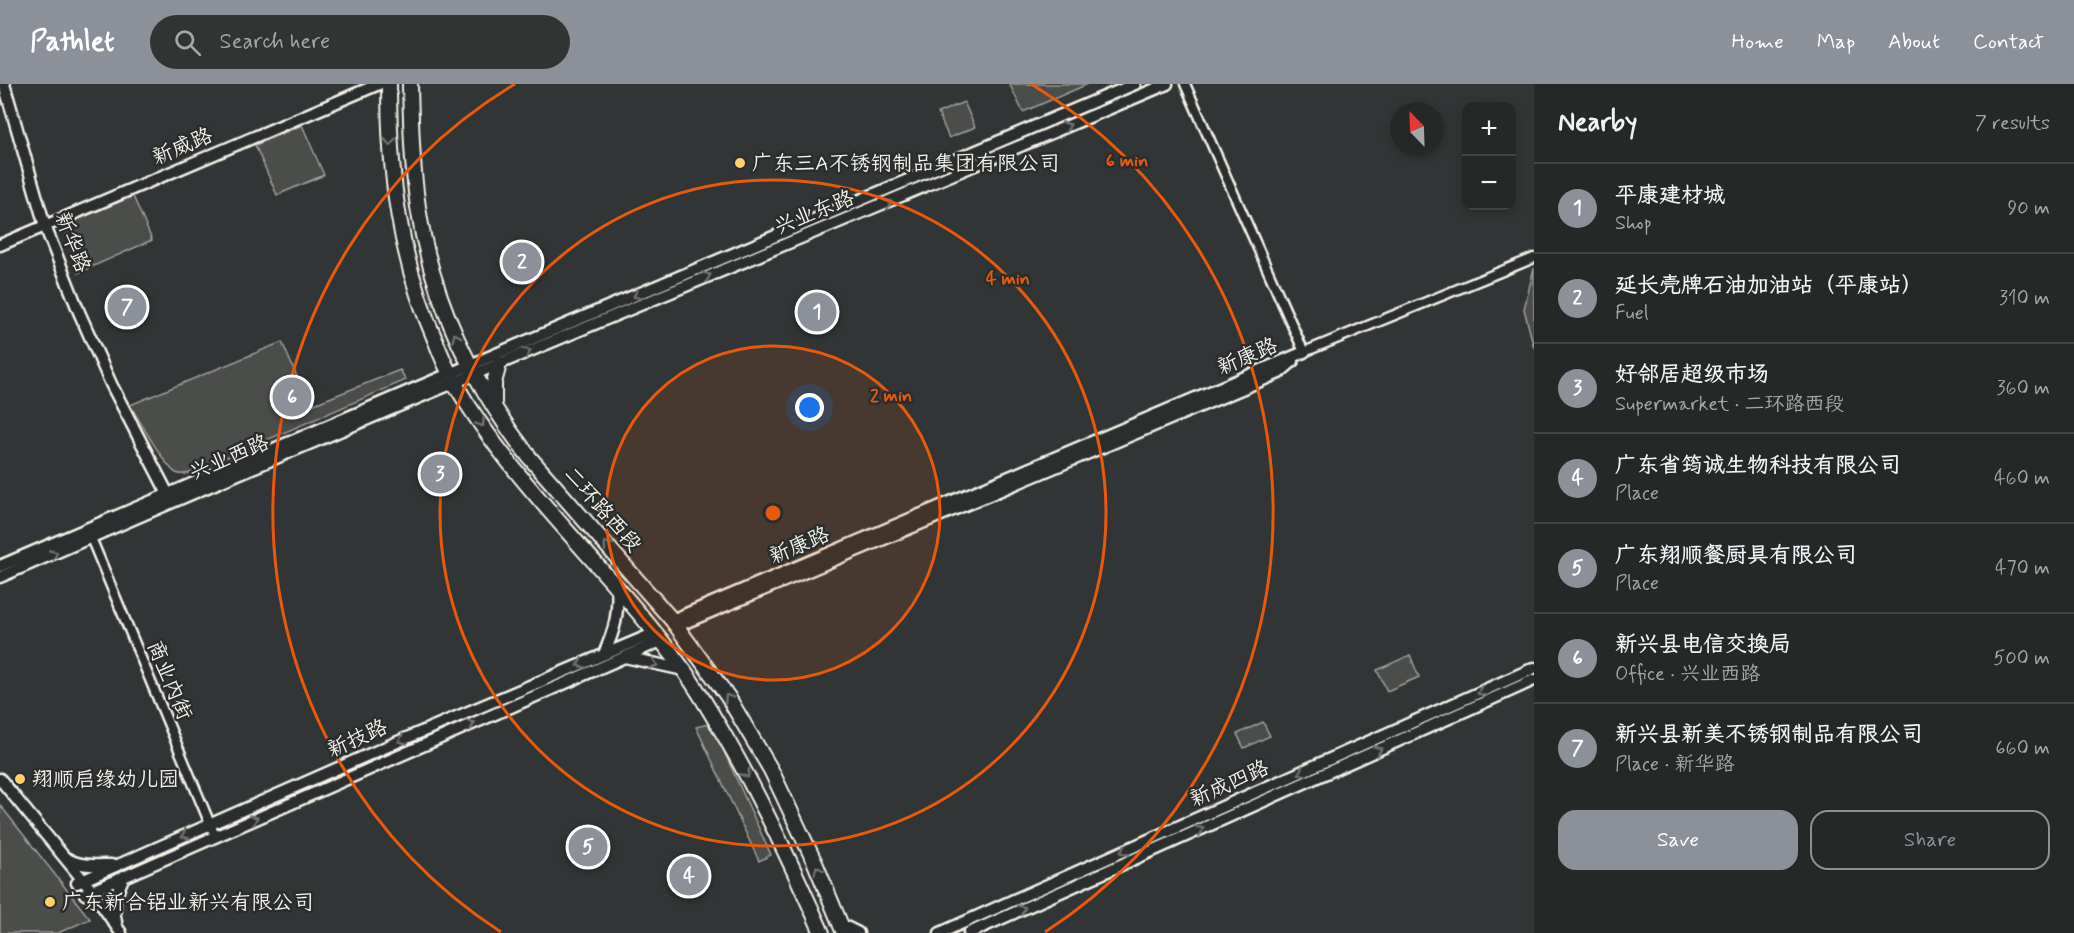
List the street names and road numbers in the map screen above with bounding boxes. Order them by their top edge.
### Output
street label: 新威路 [148,122,217,172]
street label: 兴业东路 [770,184,859,242]
street label: 新华路 [48,208,96,277]
street label: 新康路 [1213,332,1282,382]
street label: 兴业西路 [185,429,274,487]
street label: 二环路西段 [557,461,647,558]
street label: 新康路 [765,521,834,571]
street label: 商业内街 [140,636,198,725]
street label: 新技路 [323,713,392,765]
street label: 新成四路 [1185,754,1273,814]

